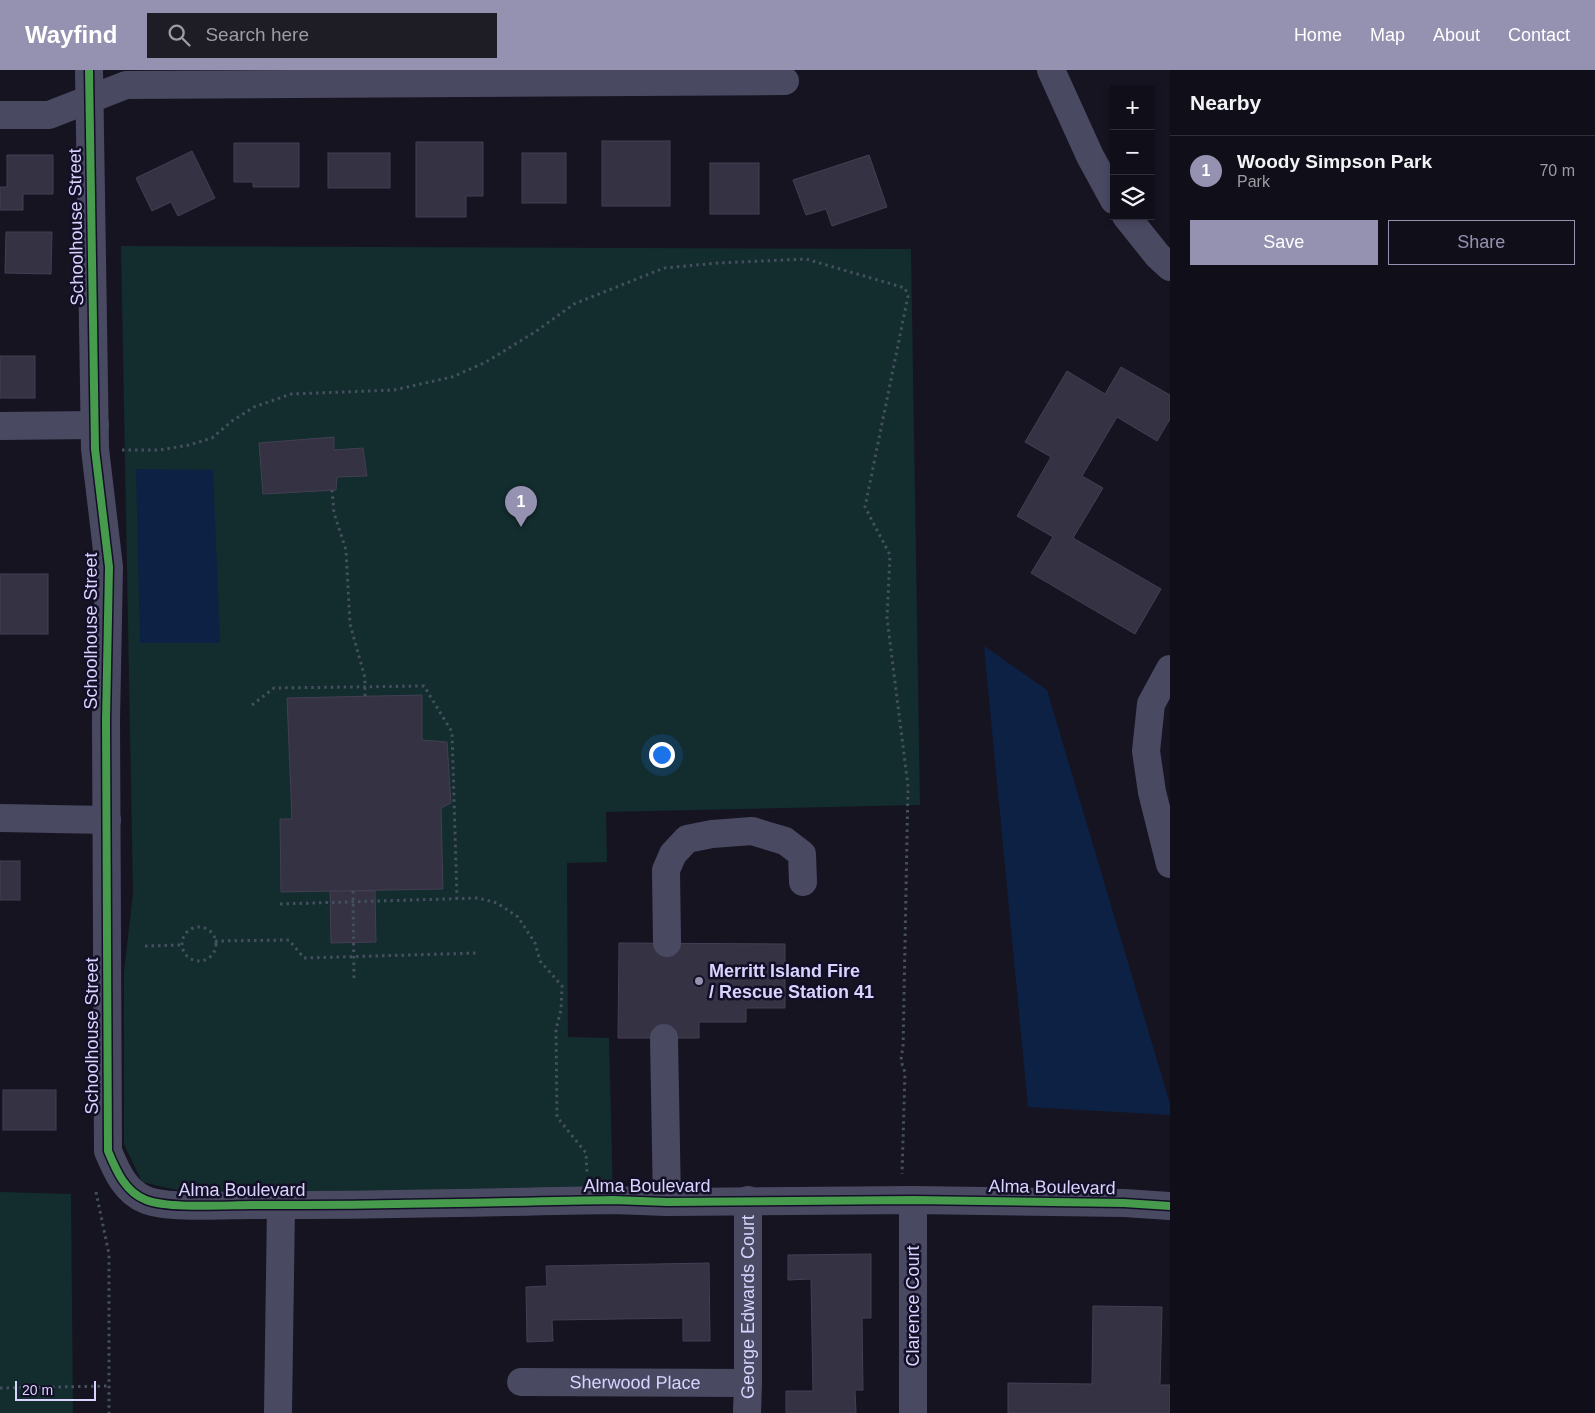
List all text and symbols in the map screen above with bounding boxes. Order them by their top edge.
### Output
search box [147,13,497,58]
text: Wayfind [25,21,117,48]
icon: search [165,21,193,49]
text: Search here [205,24,309,45]
text: Home [1294,25,1342,45]
text: Map [1370,25,1405,45]
text: About [1433,25,1480,45]
text: Contact [1508,25,1570,45]
map controls [1110,85,1155,220]
button: + [1110,85,1155,130]
text: Nearby [1190,91,1261,114]
button: − [1110,130,1155,175]
street label: Schoolhouse Street [65,148,87,306]
text: Woody Simpson Park [1237,151,1432,172]
text: 1 [1202,162,1210,179]
text: 70 m [1539,162,1575,179]
text: Park [1237,173,1270,190]
button: layers [1110,175,1155,220]
button: Save [1190,220,1378,265]
button: Share [1388,220,1575,265]
pin: 1 [505,486,537,527]
street label: Schoolhouse Street [81,552,101,710]
your location [649,742,675,768]
street label: Schoolhouse Street [82,957,102,1115]
place label: Merritt Island Fire / Rescue Station 41 [709,961,874,1002]
marker: Merritt Island Fire / Rescue Station 41 [693,975,705,987]
street label: Alma Boulevard [583,1176,711,1196]
street label: Alma Boulevard [988,1176,1116,1198]
street label: Alma Boulevard [178,1180,306,1200]
street label: George Edwards Court [737,1215,758,1399]
street label: Clarence Court [903,1245,923,1367]
street label: Sherwood Place [569,1372,701,1393]
scale bar [15,1378,96,1401]
text: 20 m [22,1382,53,1398]

